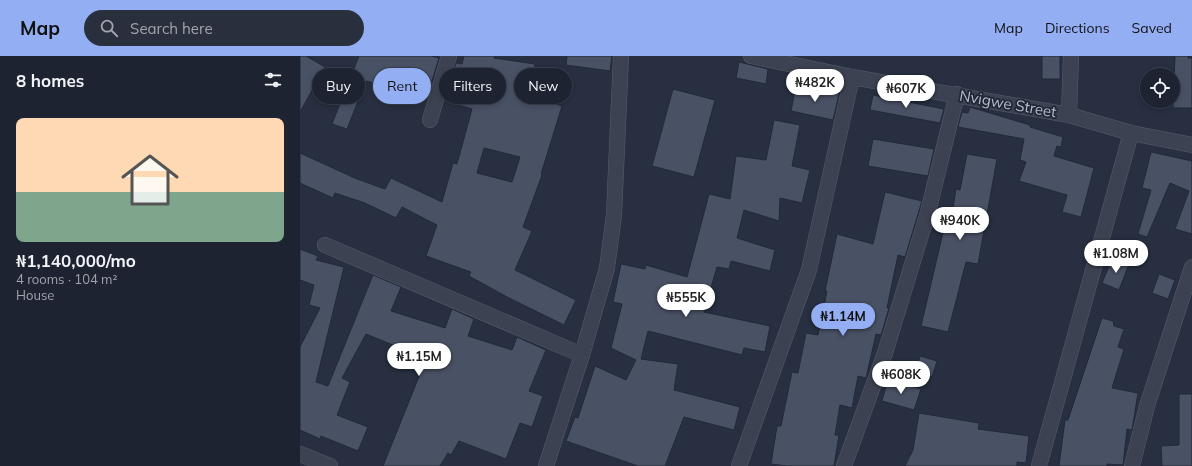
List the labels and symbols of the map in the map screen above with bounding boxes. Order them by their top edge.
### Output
pin: ₦482K [787,69,843,103]
pin: ₦607K [878,75,934,109]
street label: Nvigwe Street [958,86,1058,121]
pin: ₦940K [932,207,988,241]
pin: ₦1.08M [1083,240,1149,274]
pin: ₦555K [658,284,714,318]
pin: ₦1.14M [810,303,876,337]
pin: ₦1.15M [386,343,452,377]
pin: ₦608K [873,361,929,395]

